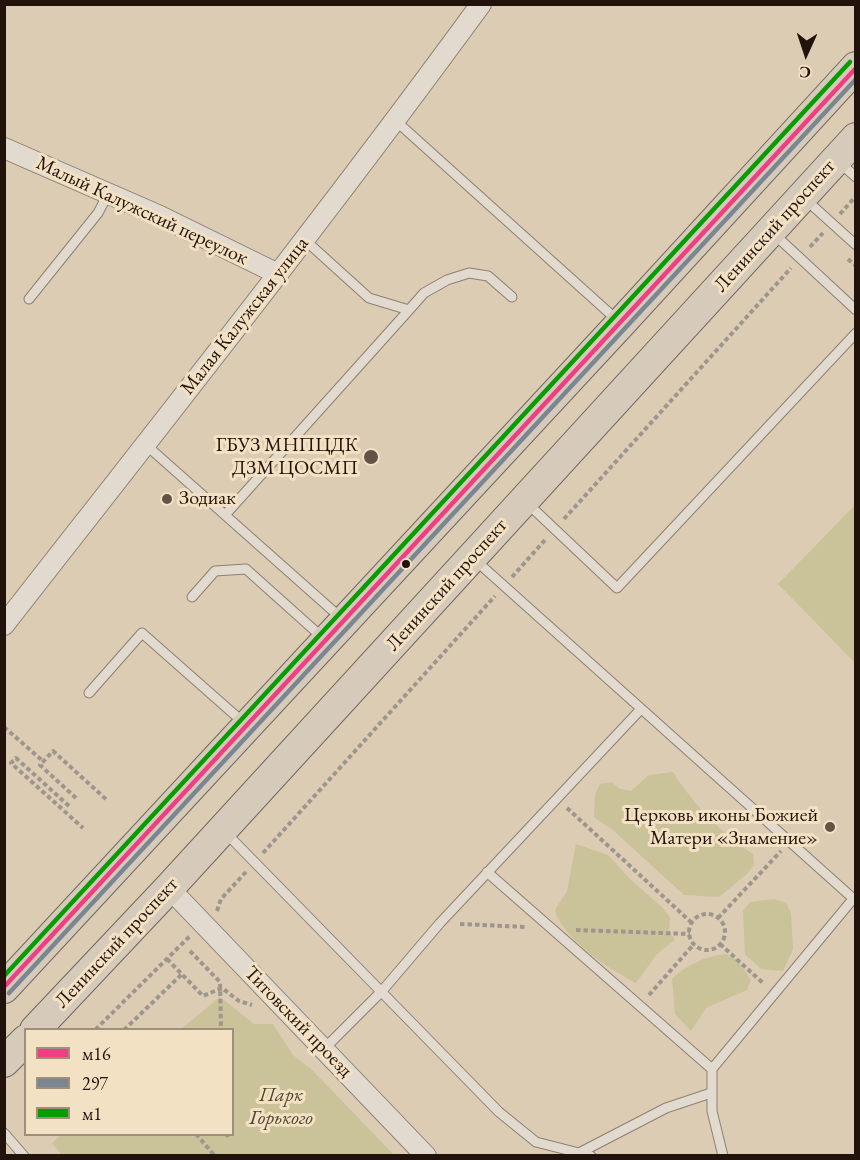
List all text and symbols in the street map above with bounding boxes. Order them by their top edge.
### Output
north arrow [776,24,836,84]
text: С [799,62,811,83]
street label: Малый Калужский переулок [32,151,252,271]
street label: Ленинский проспект [709,155,841,297]
street label: Малая Калужская улица [176,232,314,400]
place label: ГБУЗ МНПЦДК ДЗМ ЦОСМП [216,434,358,481]
marker: ГБУЗ МНПЦДК ДЗМ ЦОСМП [362,448,380,466]
place label: Зодиак [179,487,236,511]
marker: Зодиак [160,492,174,506]
street label: Ленинский проспект [381,514,513,656]
unlabelled marker [400,558,412,570]
place label: Церковь иконы Божией Матери «Знамение» [624,804,818,851]
marker: Церковь иконы Божией Матери «Знамение» [823,820,837,834]
street label: Ленинский проспект [50,873,184,1013]
street label: Титовский проезд [239,961,357,1083]
legend [24,1028,234,1136]
text: м16 [82,1042,111,1065]
text: 297 [82,1072,108,1095]
park label: Парк Горького [249,1084,313,1131]
text: м1 [82,1102,102,1125]

